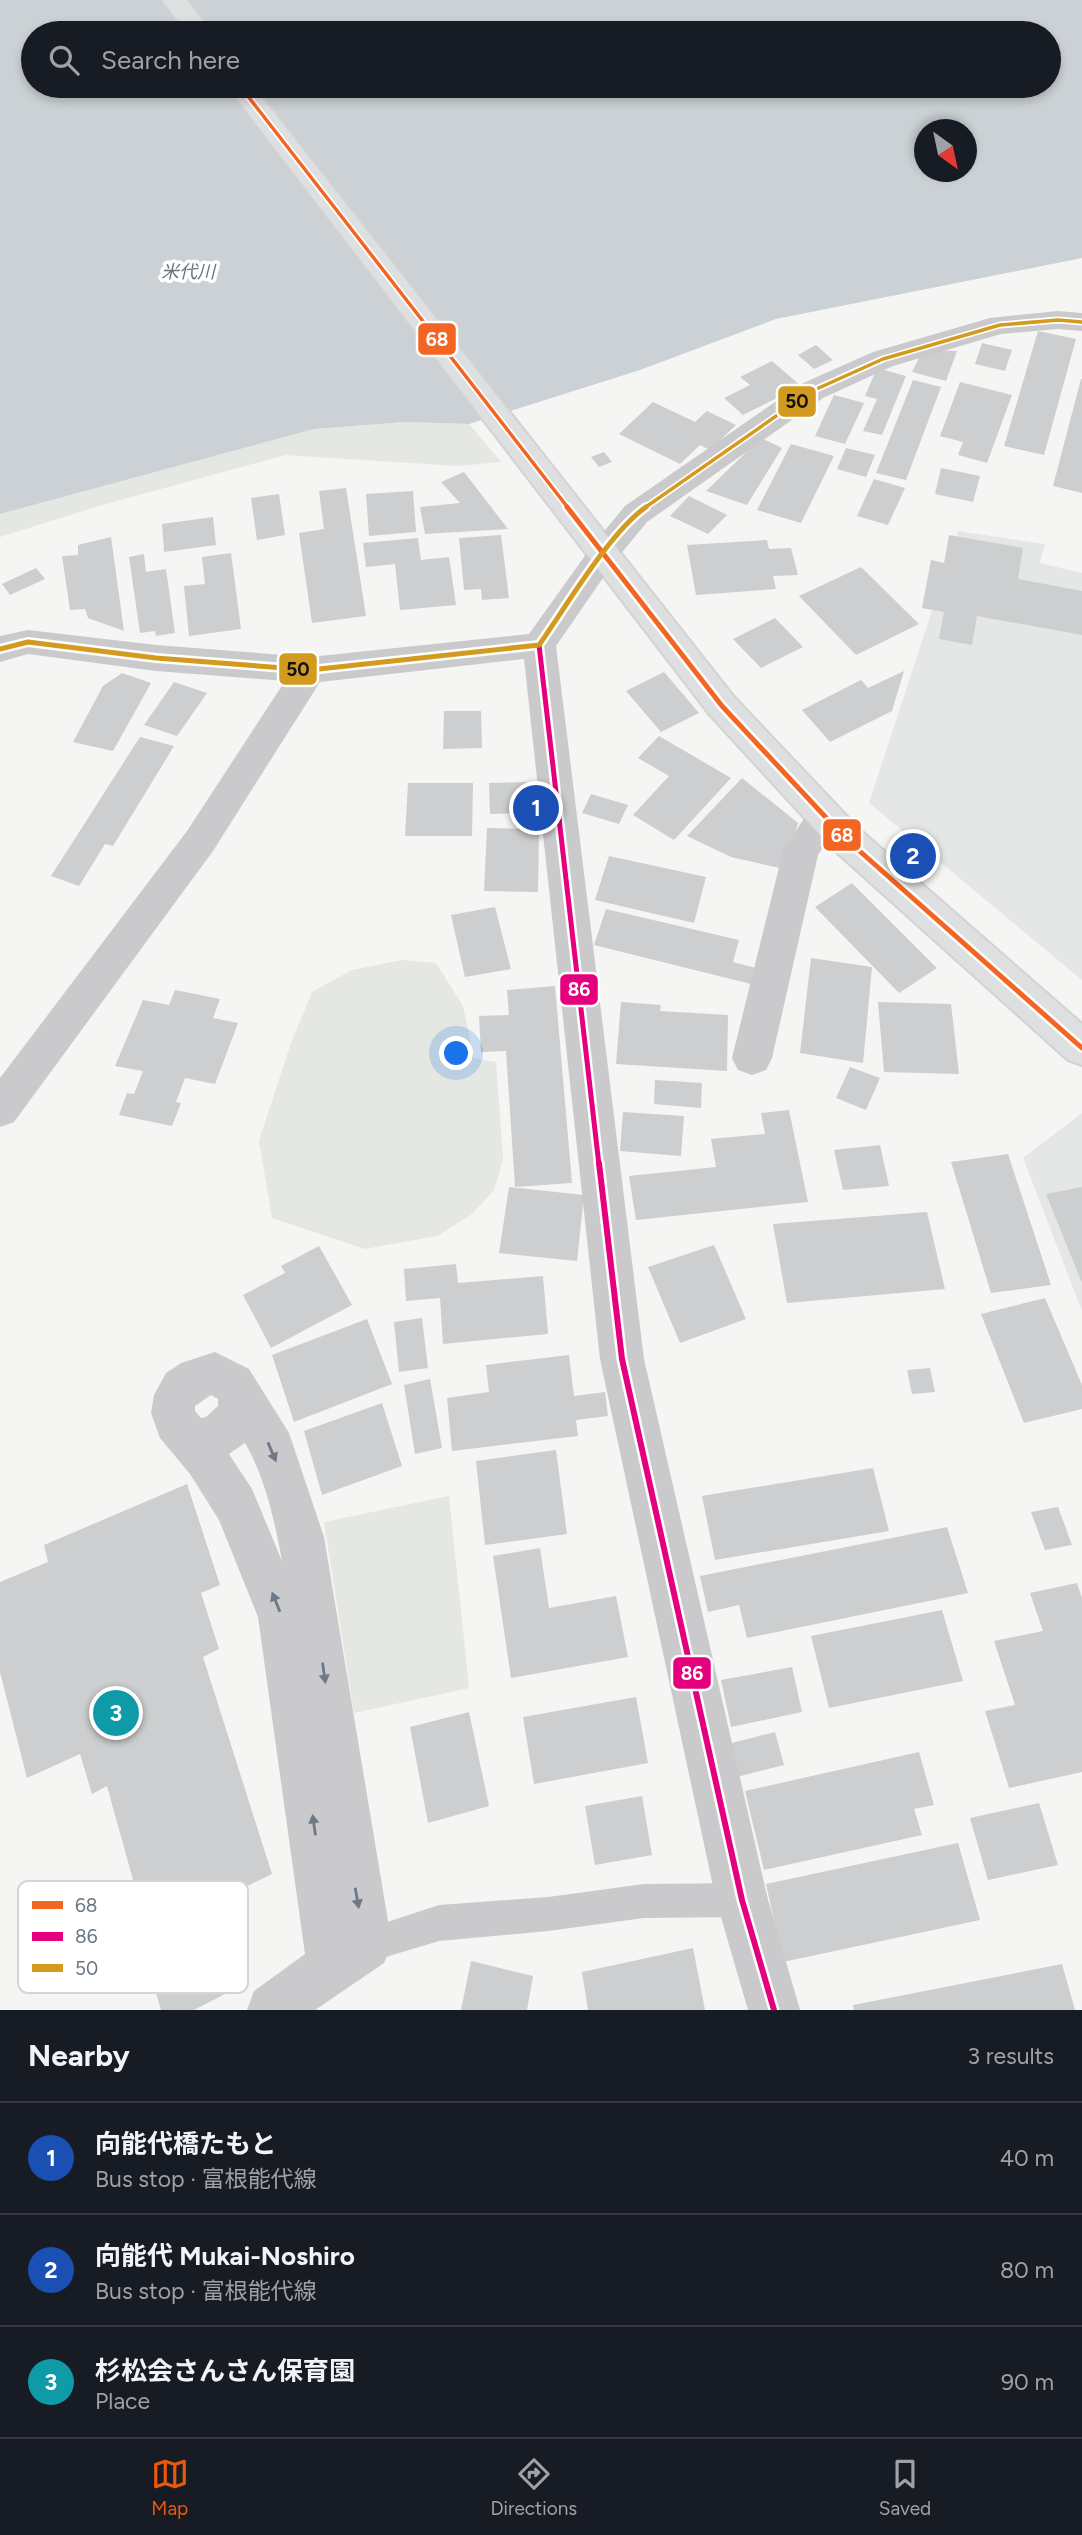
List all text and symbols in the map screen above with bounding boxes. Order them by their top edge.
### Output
search box [21,21,1061,98]
icon: search [45,41,83,79]
text: Search here [101,44,240,76]
north arrow [914,119,977,182]
water label: 米代川 [161,261,217,283]
line badge: 68 [417,322,457,356]
text: 68 [426,328,448,351]
line badge: 50 [777,385,817,418]
text: 50 [785,390,809,413]
line badge: 50 [278,652,318,686]
text: 50 [286,658,310,681]
pin: 1 [513,782,559,834]
line badge: 68 [822,818,862,852]
text: 68 [831,824,853,847]
pin: 2 [890,830,936,882]
line badge: 86 [559,973,599,1006]
text: 86 [568,978,590,1001]
your location [439,1036,473,1070]
one-way arrow [267,1442,278,1463]
one-way arrow [270,1591,281,1612]
line badge: 86 [672,1656,712,1690]
one-way arrow [319,1662,330,1684]
text: 86 [681,1662,703,1685]
pin: 3 [93,1687,139,1739]
one-way arrow [308,1814,319,1836]
legend [18,1881,248,1993]
one-way arrow [352,1887,363,1909]
text: 68 [75,1894,97,1917]
text: 86 [75,1925,98,1948]
text: 50 [75,1957,98,1980]
text: Nearby [28,2037,130,2074]
text: 3 results [967,2042,1054,2070]
text: 向能代橋たもと [95,2128,276,2160]
text: 1 [46,2144,56,2172]
text: 40 m [1000,2144,1054,2172]
text: Bus stop · 富根能代線 [95,2165,317,2193]
text: 向能代 Mukai-Noshiro [95,2240,355,2272]
text: 2 [44,2256,58,2284]
text: 80 m [1000,2256,1054,2284]
text: Bus stop · 富根能代線 [95,2277,317,2305]
text: 杉松会さんさん保育園 [95,2355,355,2387]
text: 3 [45,2368,57,2396]
text: 90 m [1001,2368,1054,2396]
text: Place [95,2387,150,2415]
tab: Map [151,2455,189,2520]
tab: Directions [490,2455,577,2520]
tab: Saved [879,2455,931,2520]

